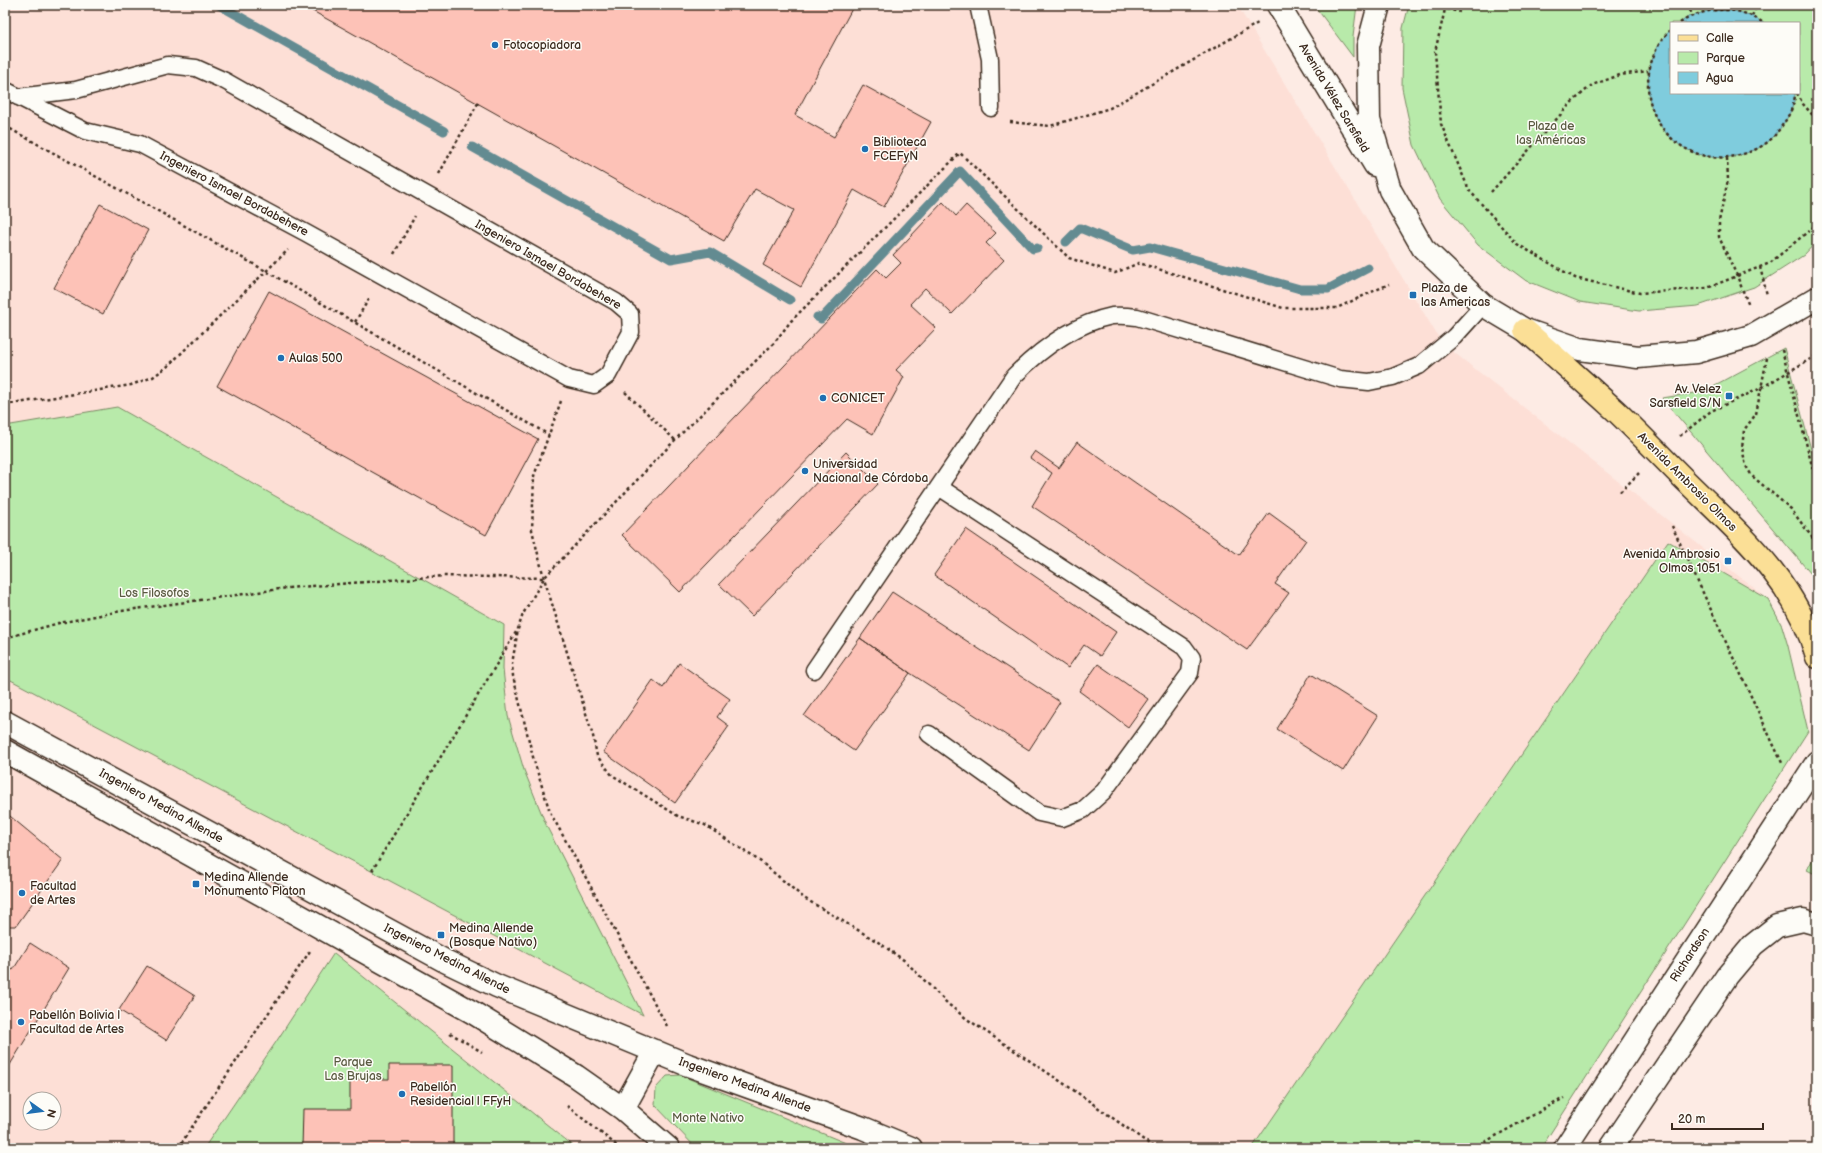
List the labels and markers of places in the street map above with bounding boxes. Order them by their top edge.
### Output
place label: Fotocopiadora [503,38,581,53]
marker: Fotocopiadora [490,40,500,50]
place label: Biblioteca FCEFyN [873,135,927,164]
marker: Biblioteca FCEFyN [860,144,870,154]
place label: Plaza de las Americas [1421,281,1490,310]
marker: Plaza de las Americas [1408,290,1418,300]
place label: Aulas 500 [289,351,342,366]
marker: Aulas 500 [276,353,286,363]
place label: Av. Velez Sarsfield S/N [1650,382,1721,411]
place label: CONICET [831,391,886,406]
marker: Av. Velez Sarsfield S/N [1724,391,1734,401]
marker: CONICET [818,393,828,403]
place label: Universidad Nacional de Córdoba [813,457,928,486]
marker: Universidad Nacional de Córdoba [800,466,810,476]
place label: Avenida Ambrosio Olmos 1051 [1623,547,1720,576]
marker: Avenida Ambrosio Olmos 1051 [1723,556,1733,566]
place label: Medina Allende Monumento Platon [204,870,306,899]
place label: Facultad de Artes [30,879,76,908]
marker: Medina Allende Monumento Platon [191,879,201,889]
marker: Facultad de Artes [17,888,27,898]
place label: Medina Allende (Bosque Nativo) [449,921,537,950]
marker: Medina Allende (Bosque Nativo) [436,930,446,940]
place label: Pabellón Bolivia | Facultad de Artes [29,1008,124,1037]
marker: Pabellón Bolivia | Facultad de Artes [16,1017,26,1027]
place label: Pabellón Residencial | FFyH [410,1080,511,1109]
marker: Pabellón Residencial | FFyH [397,1089,407,1099]

